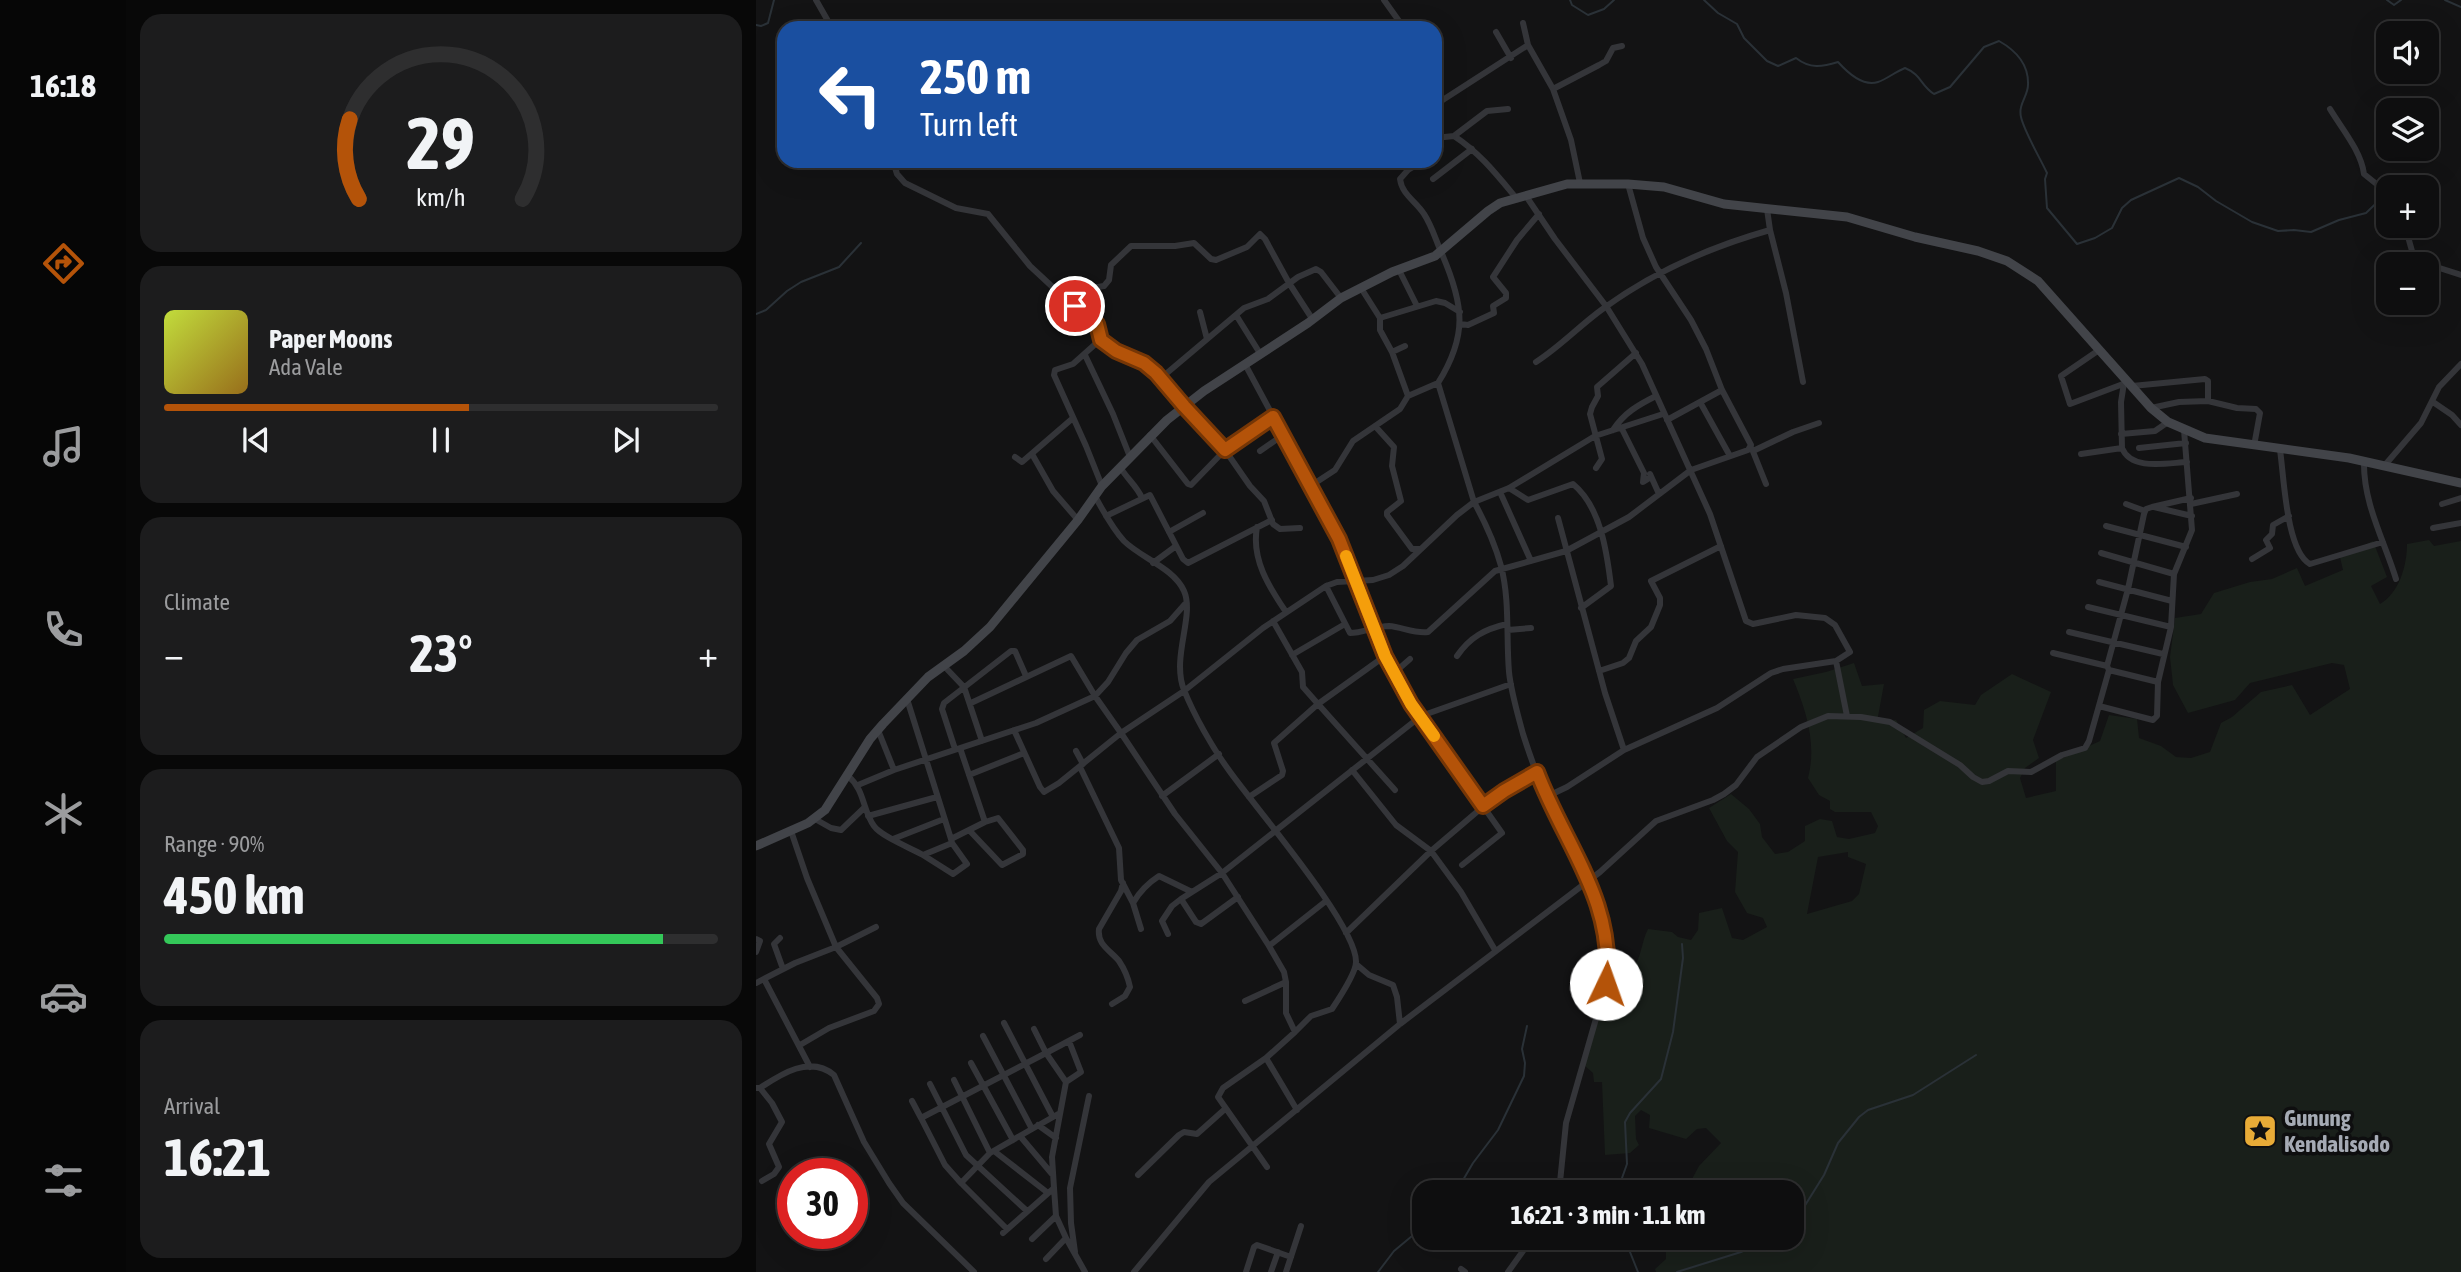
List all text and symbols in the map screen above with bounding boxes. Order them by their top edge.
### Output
map controls [2376,21,2439,315]
button: sound [2376,21,2439,84]
text: 250 m [920,48,1031,104]
icon: left [805,49,896,140]
text: 16:18 [30,67,96,104]
button: layers [2376,98,2439,161]
text: 29 [407,101,475,184]
text: Turn left [920,106,1018,143]
button: + [2376,175,2439,238]
text: km/h [416,183,466,211]
icon: directions [39,239,88,288]
button: − [2376,252,2439,315]
pin [1045,276,1105,336]
icon: arrive [1056,287,1094,325]
text: Paper Moons [269,324,392,354]
text: Ada Vale [269,354,343,380]
icon: previous [237,421,275,459]
icon: pause [422,421,460,459]
icon: next [607,421,645,459]
icon: music [39,422,88,471]
text: Climate [164,589,230,615]
icon: phone [39,605,88,654]
text: 23° [409,623,473,683]
text: − [164,632,184,675]
text: + [698,632,718,675]
icon: climate [39,789,88,838]
text: Range · 90% [164,831,264,857]
text: 450 km [164,865,305,925]
position arrow [1569,947,1643,1021]
icon: car [39,972,88,1021]
text: Arrival [164,1093,220,1119]
place label: Gunung Kendalisodo [2284,1105,2390,1157]
place icon: Gunung Kendalisodo [2241,1112,2279,1150]
text: 16:21 [164,1127,271,1187]
icon: filters [39,1156,88,1205]
speed limit sign: 30 [777,1158,868,1249]
text: 16:21 · 3 min · 1.1 km [1511,1200,1705,1230]

